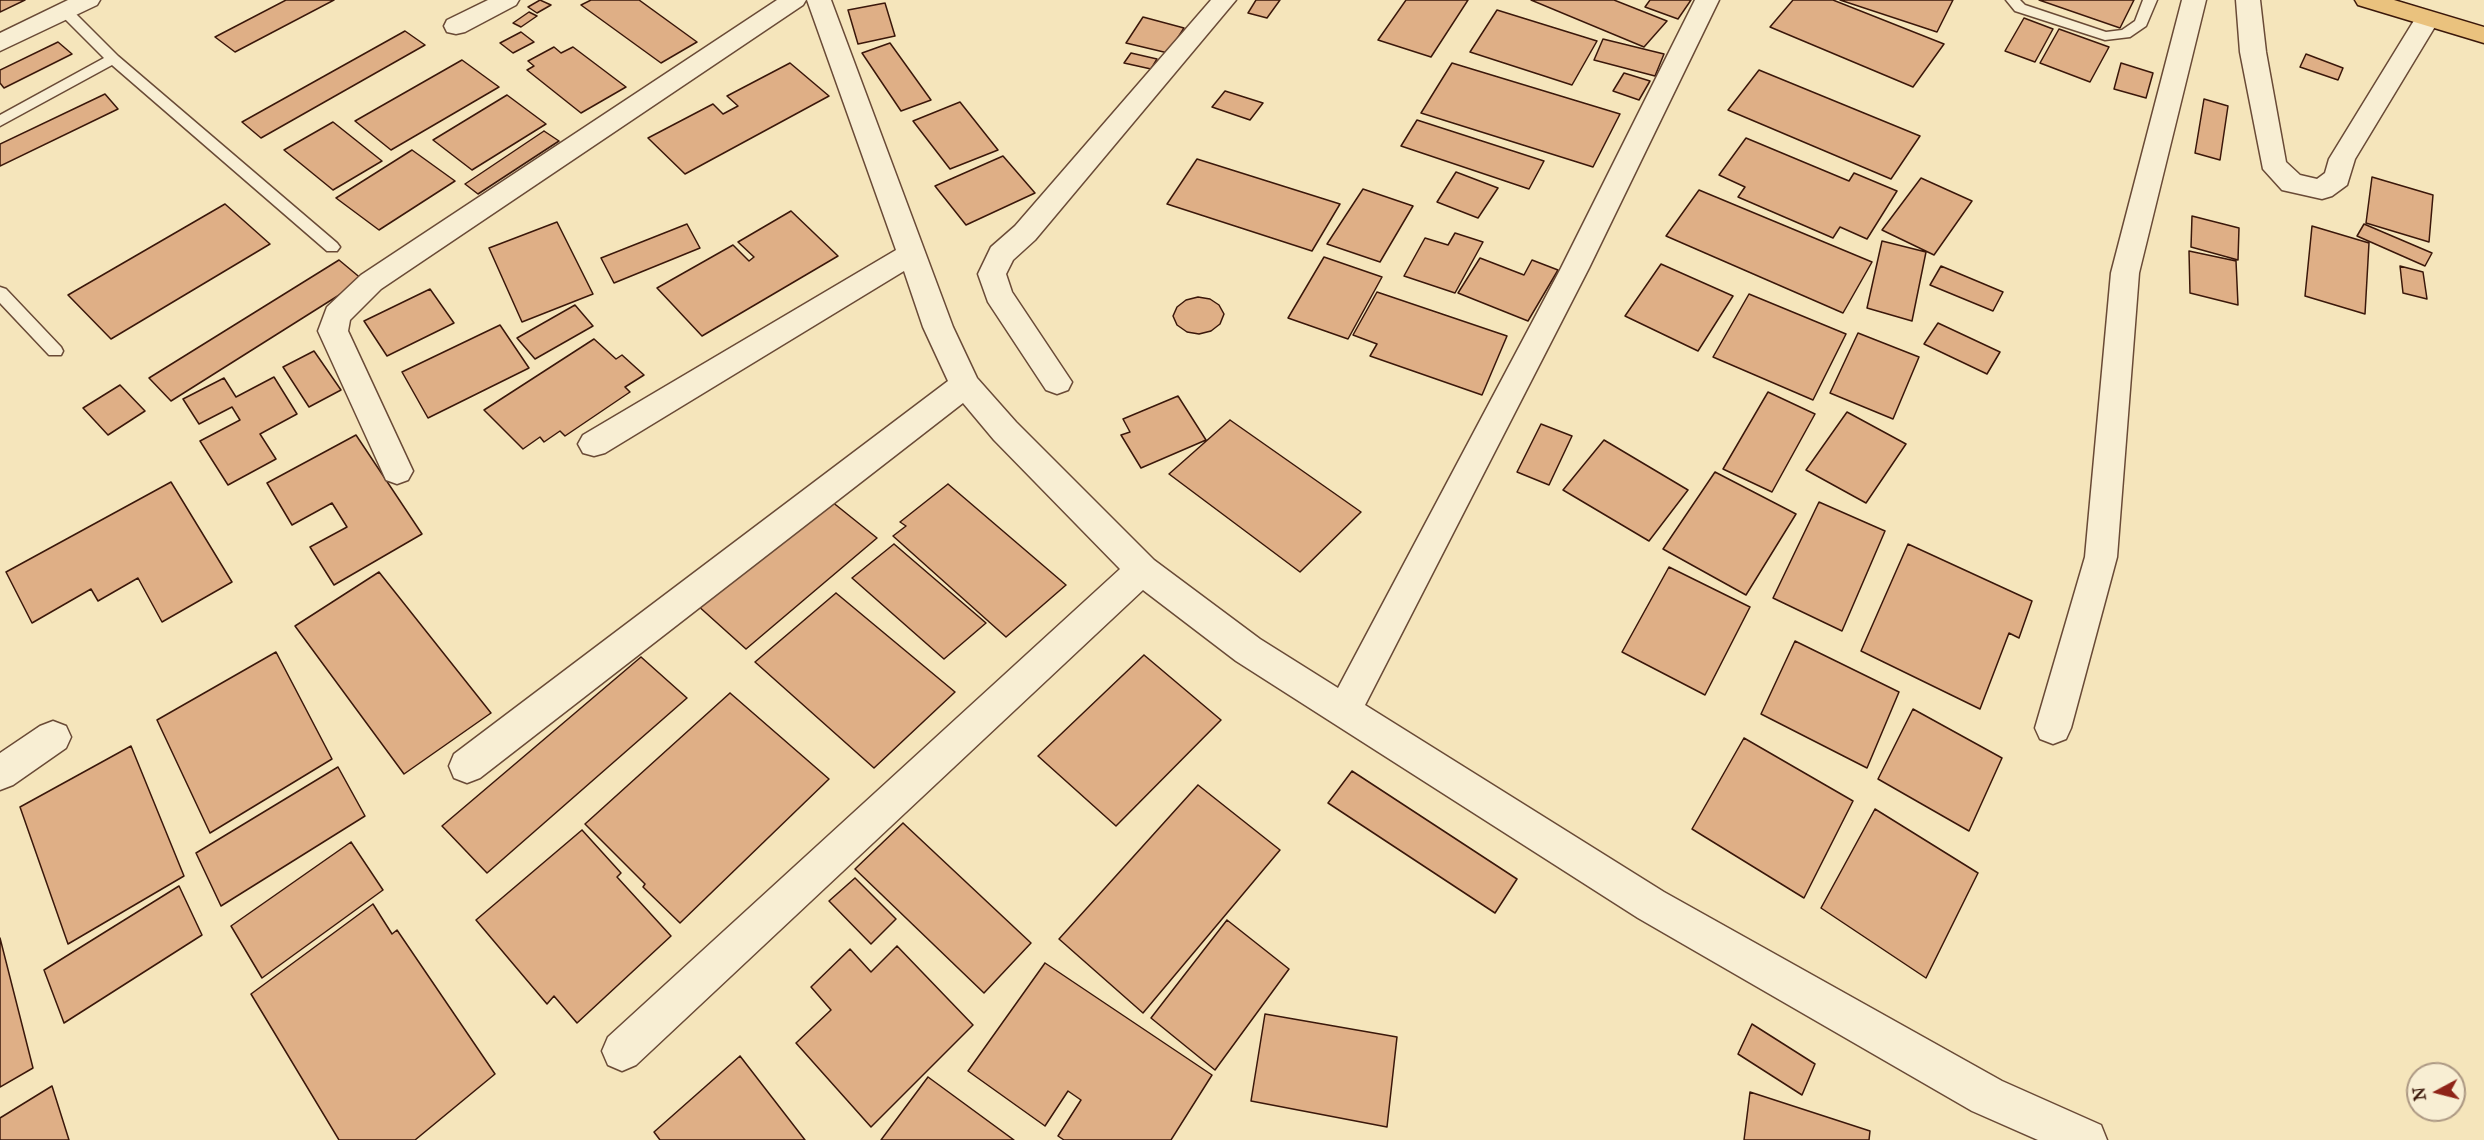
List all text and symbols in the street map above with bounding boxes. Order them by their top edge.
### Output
north arrow [2406,1062,2466,1122]
text: N [2409,1086,2430,1102]

